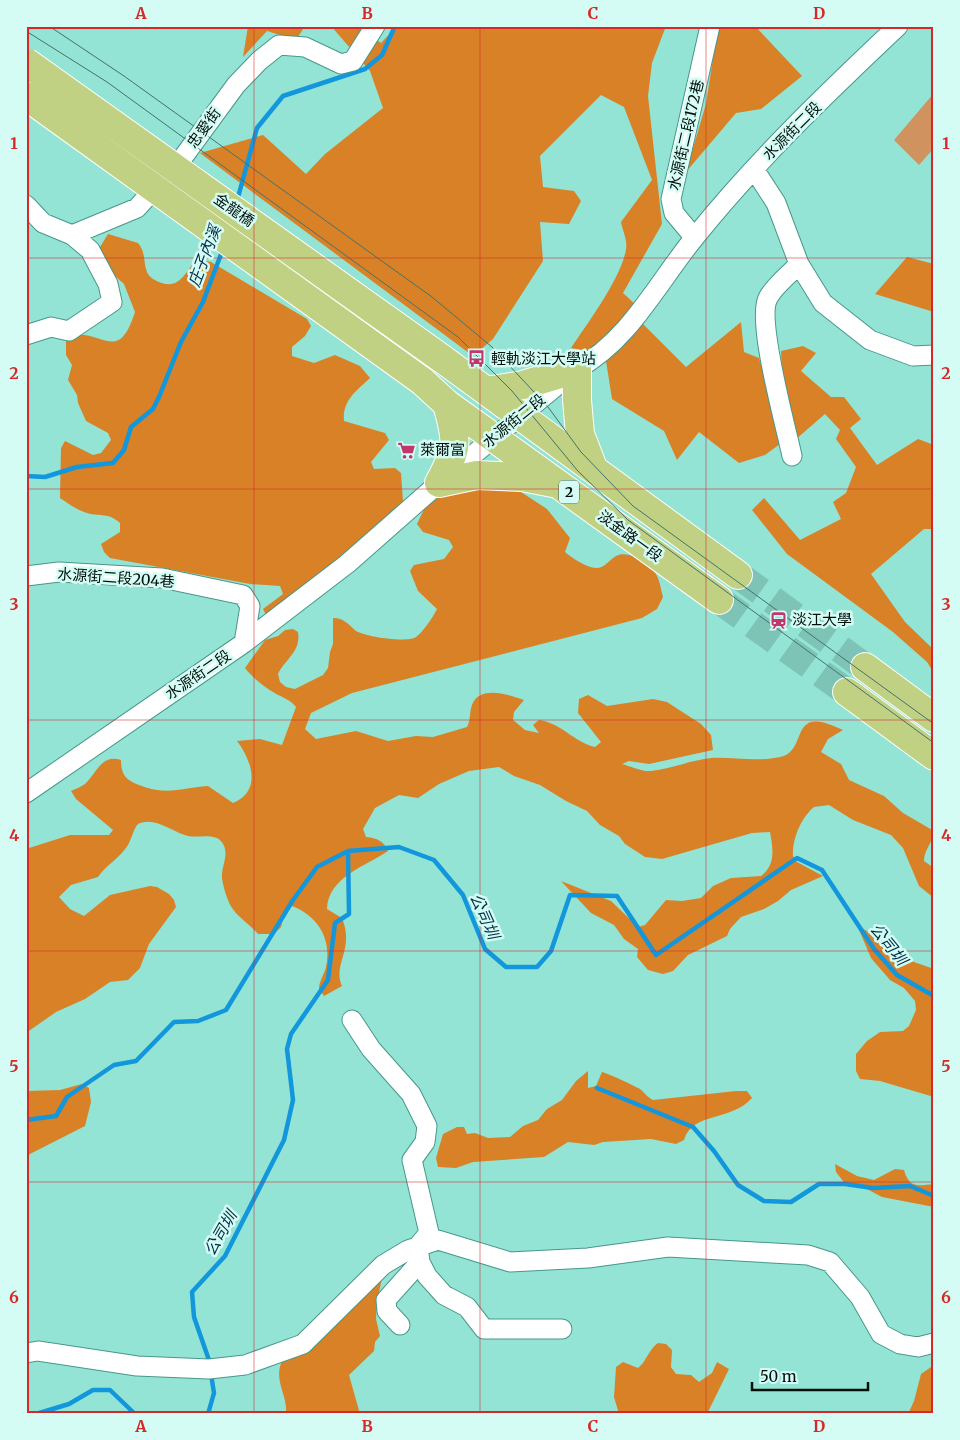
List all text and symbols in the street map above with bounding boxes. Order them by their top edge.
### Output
text: A [134,3,147,23]
text: B [361,3,373,23]
text: C [588,3,598,23]
text: D [813,3,825,23]
street label: 水源街二段172巷 [664,78,707,192]
street label: 水源街二段 [758,97,825,164]
street label: 忠愛街 [183,104,225,151]
text: 1 [10,133,18,153]
text: 1 [942,133,950,153]
street label: 金龍橋 [210,189,258,230]
water label: 庄子內溪 [183,221,226,289]
bus stop icon: 輕軌淡江大學站 [467,349,487,369]
place label: 輕軌淡江大學站 [491,349,596,368]
text: 2 [9,363,19,383]
text: 2 [941,363,951,383]
street label: 水源街二段 [479,390,549,452]
supermarket icon: 萊爾富 [396,440,416,460]
place label: 萊爾富 [420,440,465,459]
road number: 2 [559,481,579,504]
street label: 淡金路一段 [594,506,666,565]
street label: 水源街二段204巷 [57,564,175,591]
text: 3 [9,594,19,614]
text: 3 [941,594,951,614]
station icon: 淡江大學 [768,610,788,630]
place label: 淡江大學 [792,610,852,629]
street label: 水源街二段 [161,646,234,703]
text: 4 [9,825,19,845]
text: 4 [941,825,951,845]
water label: 公司圳 [466,890,505,944]
water label: 公司圳 [866,919,913,970]
text: 5 [9,1056,19,1076]
text: 5 [941,1056,951,1076]
water label: 公司圳 [199,1205,242,1259]
text: 6 [9,1287,19,1307]
text: 6 [941,1287,951,1307]
scale bar [752,1360,869,1392]
text: 50 m [760,1367,797,1386]
text: A [134,1416,147,1436]
text: B [361,1416,373,1436]
text: C [588,1416,598,1436]
text: D [813,1416,825,1436]

